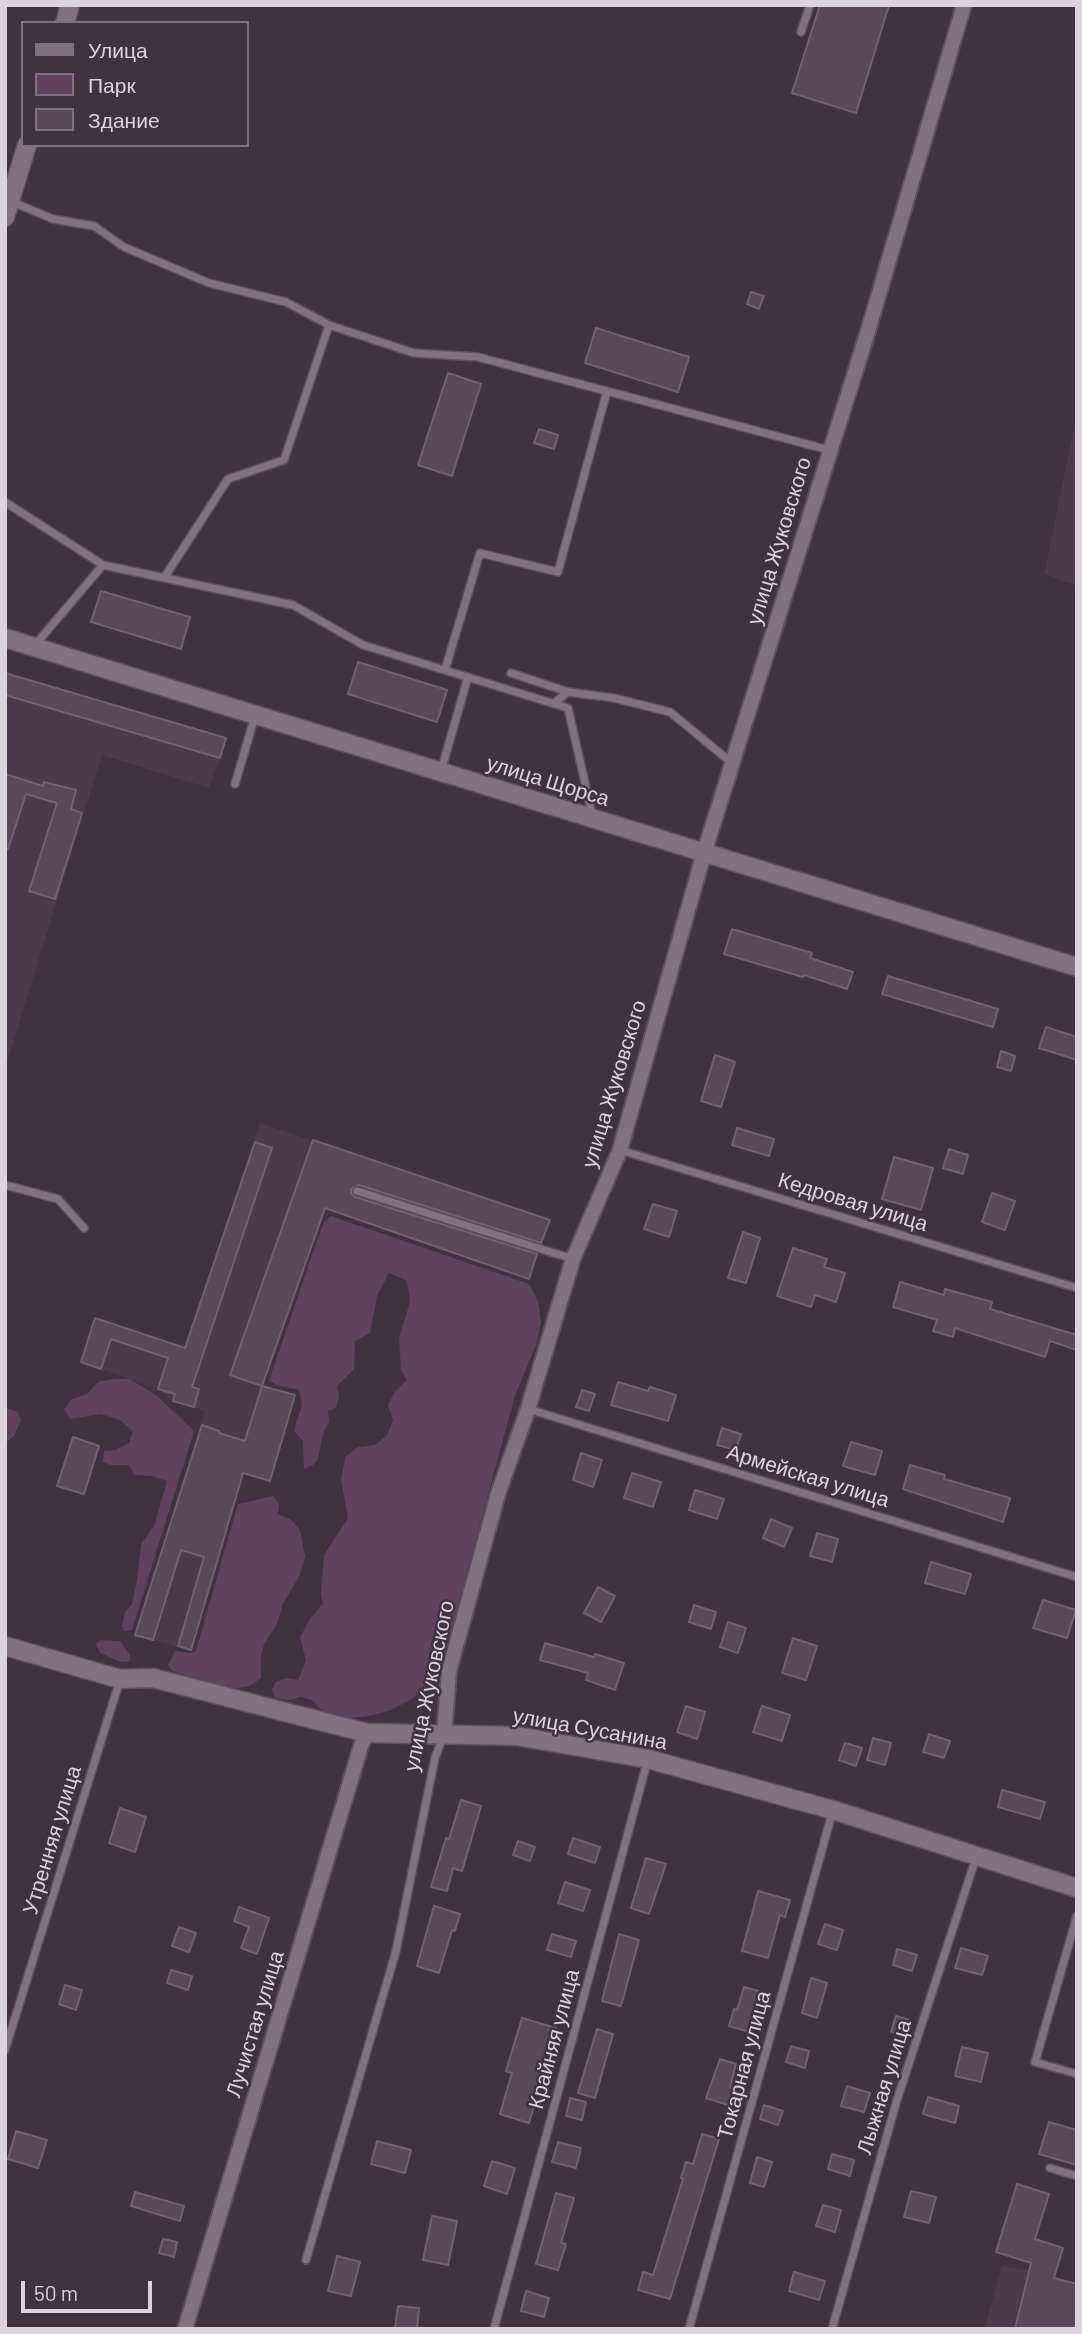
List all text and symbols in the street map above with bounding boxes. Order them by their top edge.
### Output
legend [21,21,248,147]
text: Улица [88,37,148,62]
text: Парк [88,72,136,97]
text: Здание [88,107,160,132]
street label: улица Жуковского [742,454,816,628]
street label: улица Щорса [484,750,612,812]
street label: улица Жуковского [577,997,651,1171]
street label: Кедровая улица [775,1167,931,1237]
street label: Армейская улица [724,1439,892,1513]
street label: улица Жуковского [399,1598,459,1774]
street label: улица Сусанина [511,1703,669,1755]
street label: Утренняя улица [17,1763,87,1917]
street label: Лучистая улица [221,1948,289,2100]
street label: Крайняя улица [523,1966,585,2112]
street label: Токарная улица [712,1988,776,2142]
street label: Лыжная улица [852,2017,916,2157]
scale bar [24,2268,156,2312]
text: 50 m [34,2280,78,2305]

